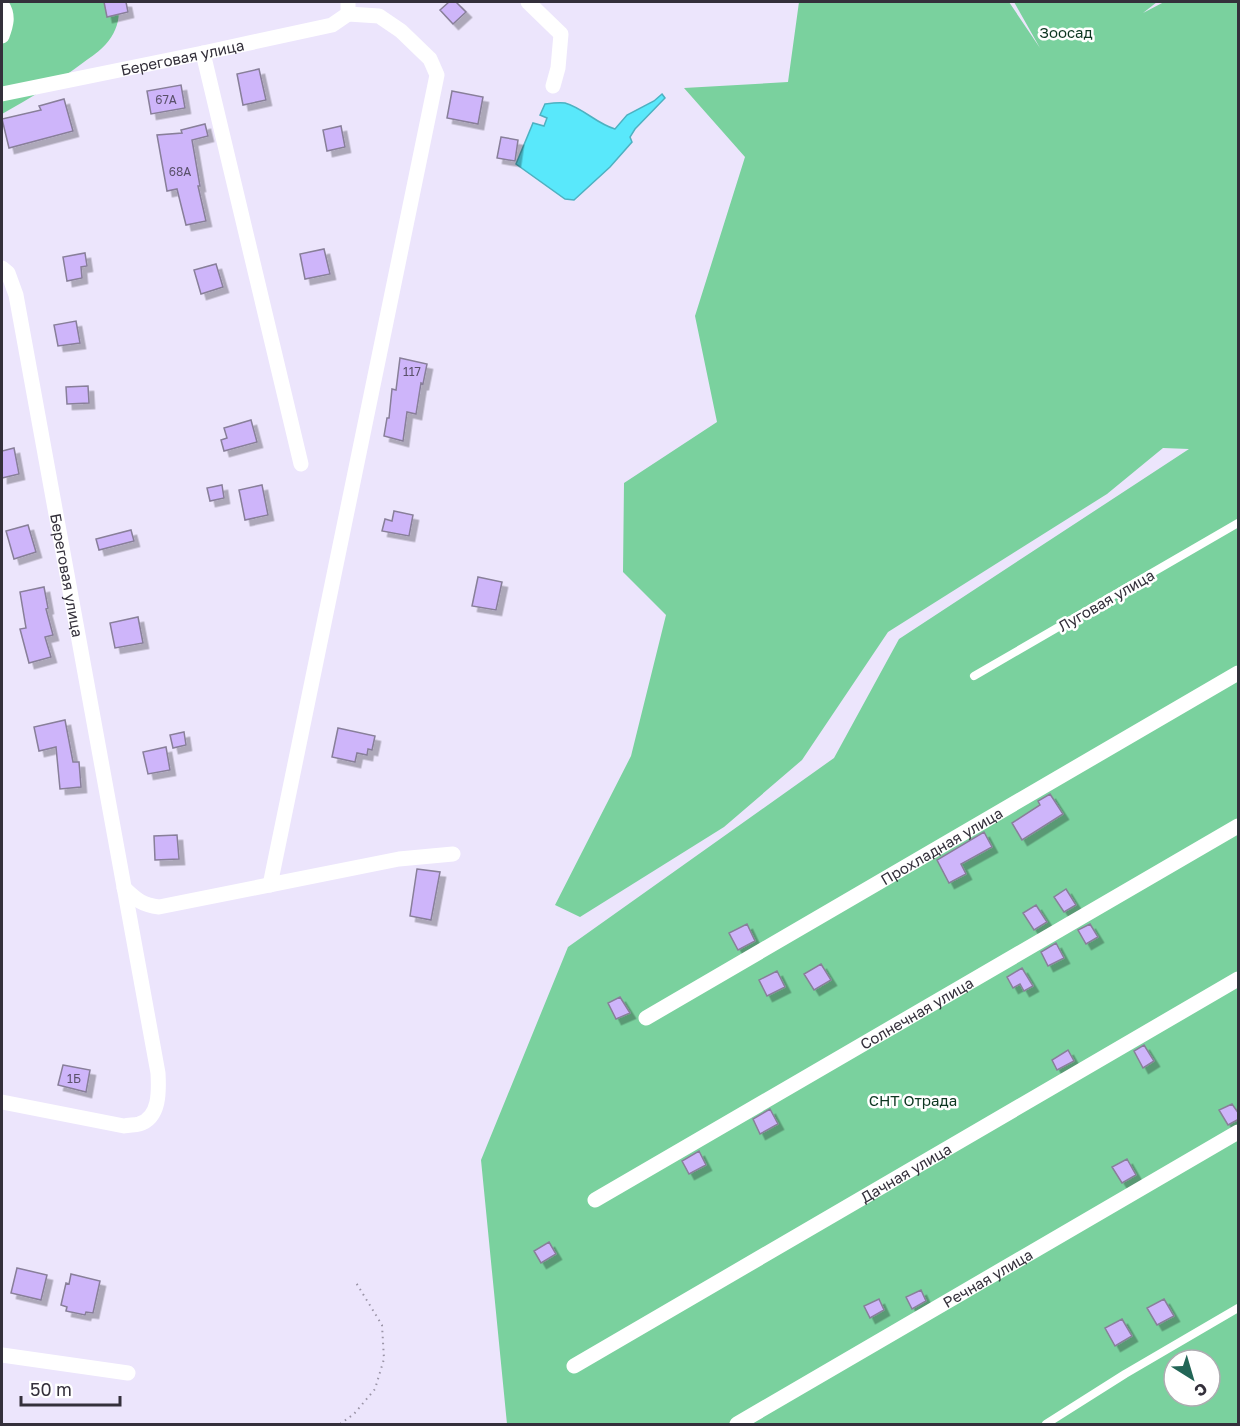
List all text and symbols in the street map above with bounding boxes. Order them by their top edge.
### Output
park label: Зоосад [1039,23,1093,41]
street label: Береговая улица [119,35,246,79]
house number: 67А [155,92,177,107]
house number: 68А [169,164,191,179]
house number: 117 [403,364,421,379]
street label: Береговая улица [47,512,87,639]
street label: Луговая улица [1055,565,1157,635]
street label: Прохладная улица [877,803,1006,888]
street label: Солнечная улица [857,973,976,1053]
house number: 1Б [67,1071,81,1086]
park label: СНТ Отрада [869,1091,957,1109]
street label: Дачная улица [857,1139,954,1206]
street label: Речная улица [940,1245,1036,1311]
north arrow [1162,1348,1222,1408]
scale bar [21,1369,120,1407]
text: 50 m [30,1378,72,1400]
text: С [1190,1379,1212,1401]

